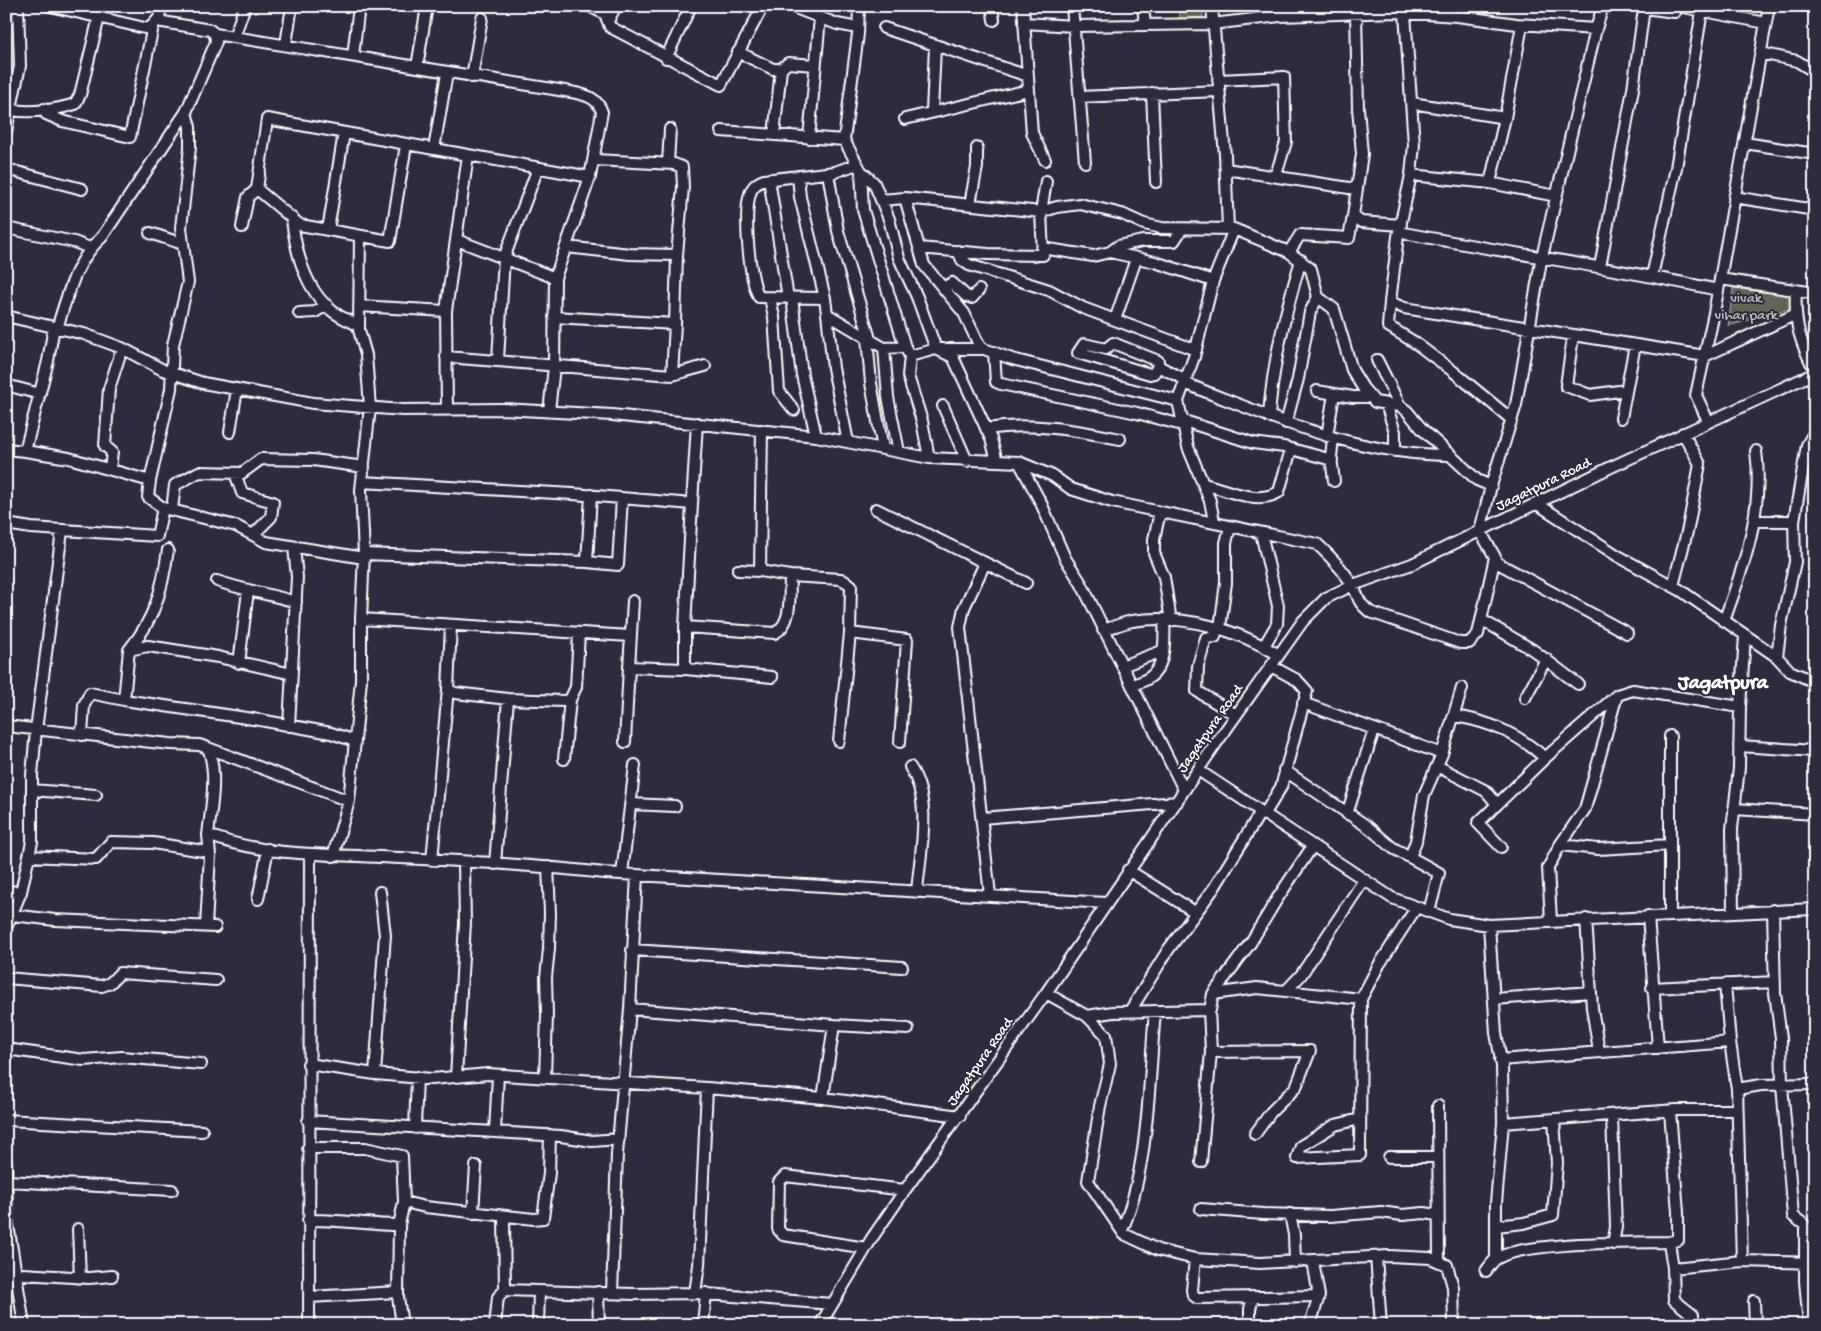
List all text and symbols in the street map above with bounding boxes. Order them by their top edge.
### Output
park label: vivak vihar park [1715,290,1779,325]
street label: Jagatpura Road [1493,453,1595,516]
district label: Jagatpura [1677,673,1769,696]
street label: Jagatpura Road [1174,681,1248,777]
street label: Jagatpura Road [944,1014,1018,1110]

